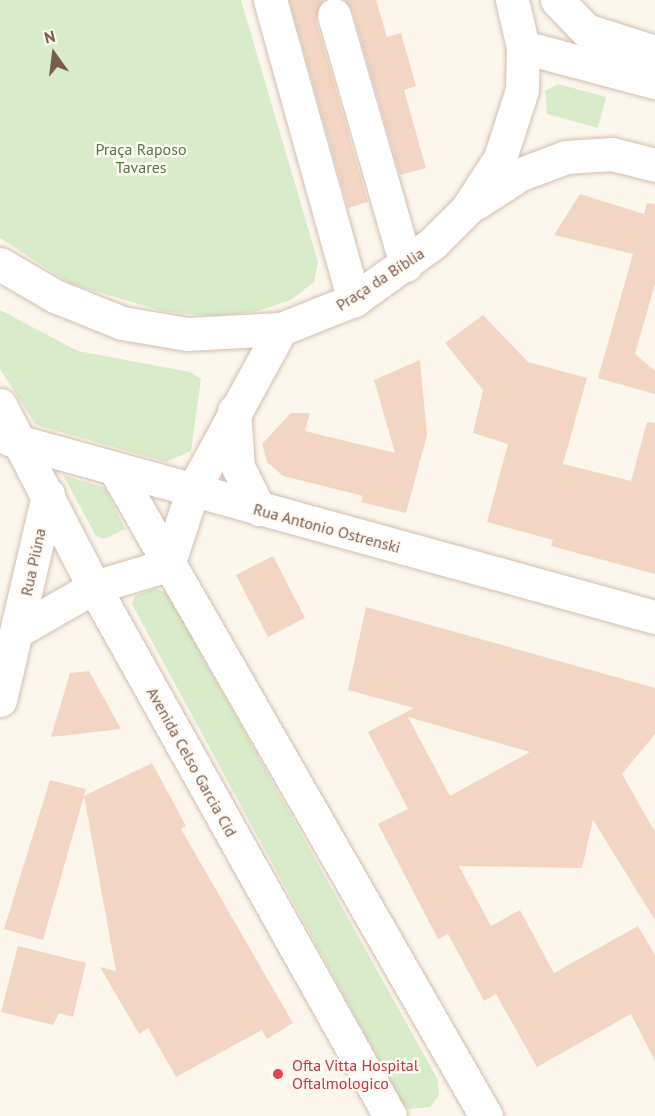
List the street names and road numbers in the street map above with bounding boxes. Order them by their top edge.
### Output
street label: Praça da Bíblia [332,243,428,315]
street label: Rua Antonio Ostrenski [251,499,403,557]
street label: Rua Piúna [16,526,50,598]
street label: Avenida Celso Garcia Cid [143,684,241,840]

